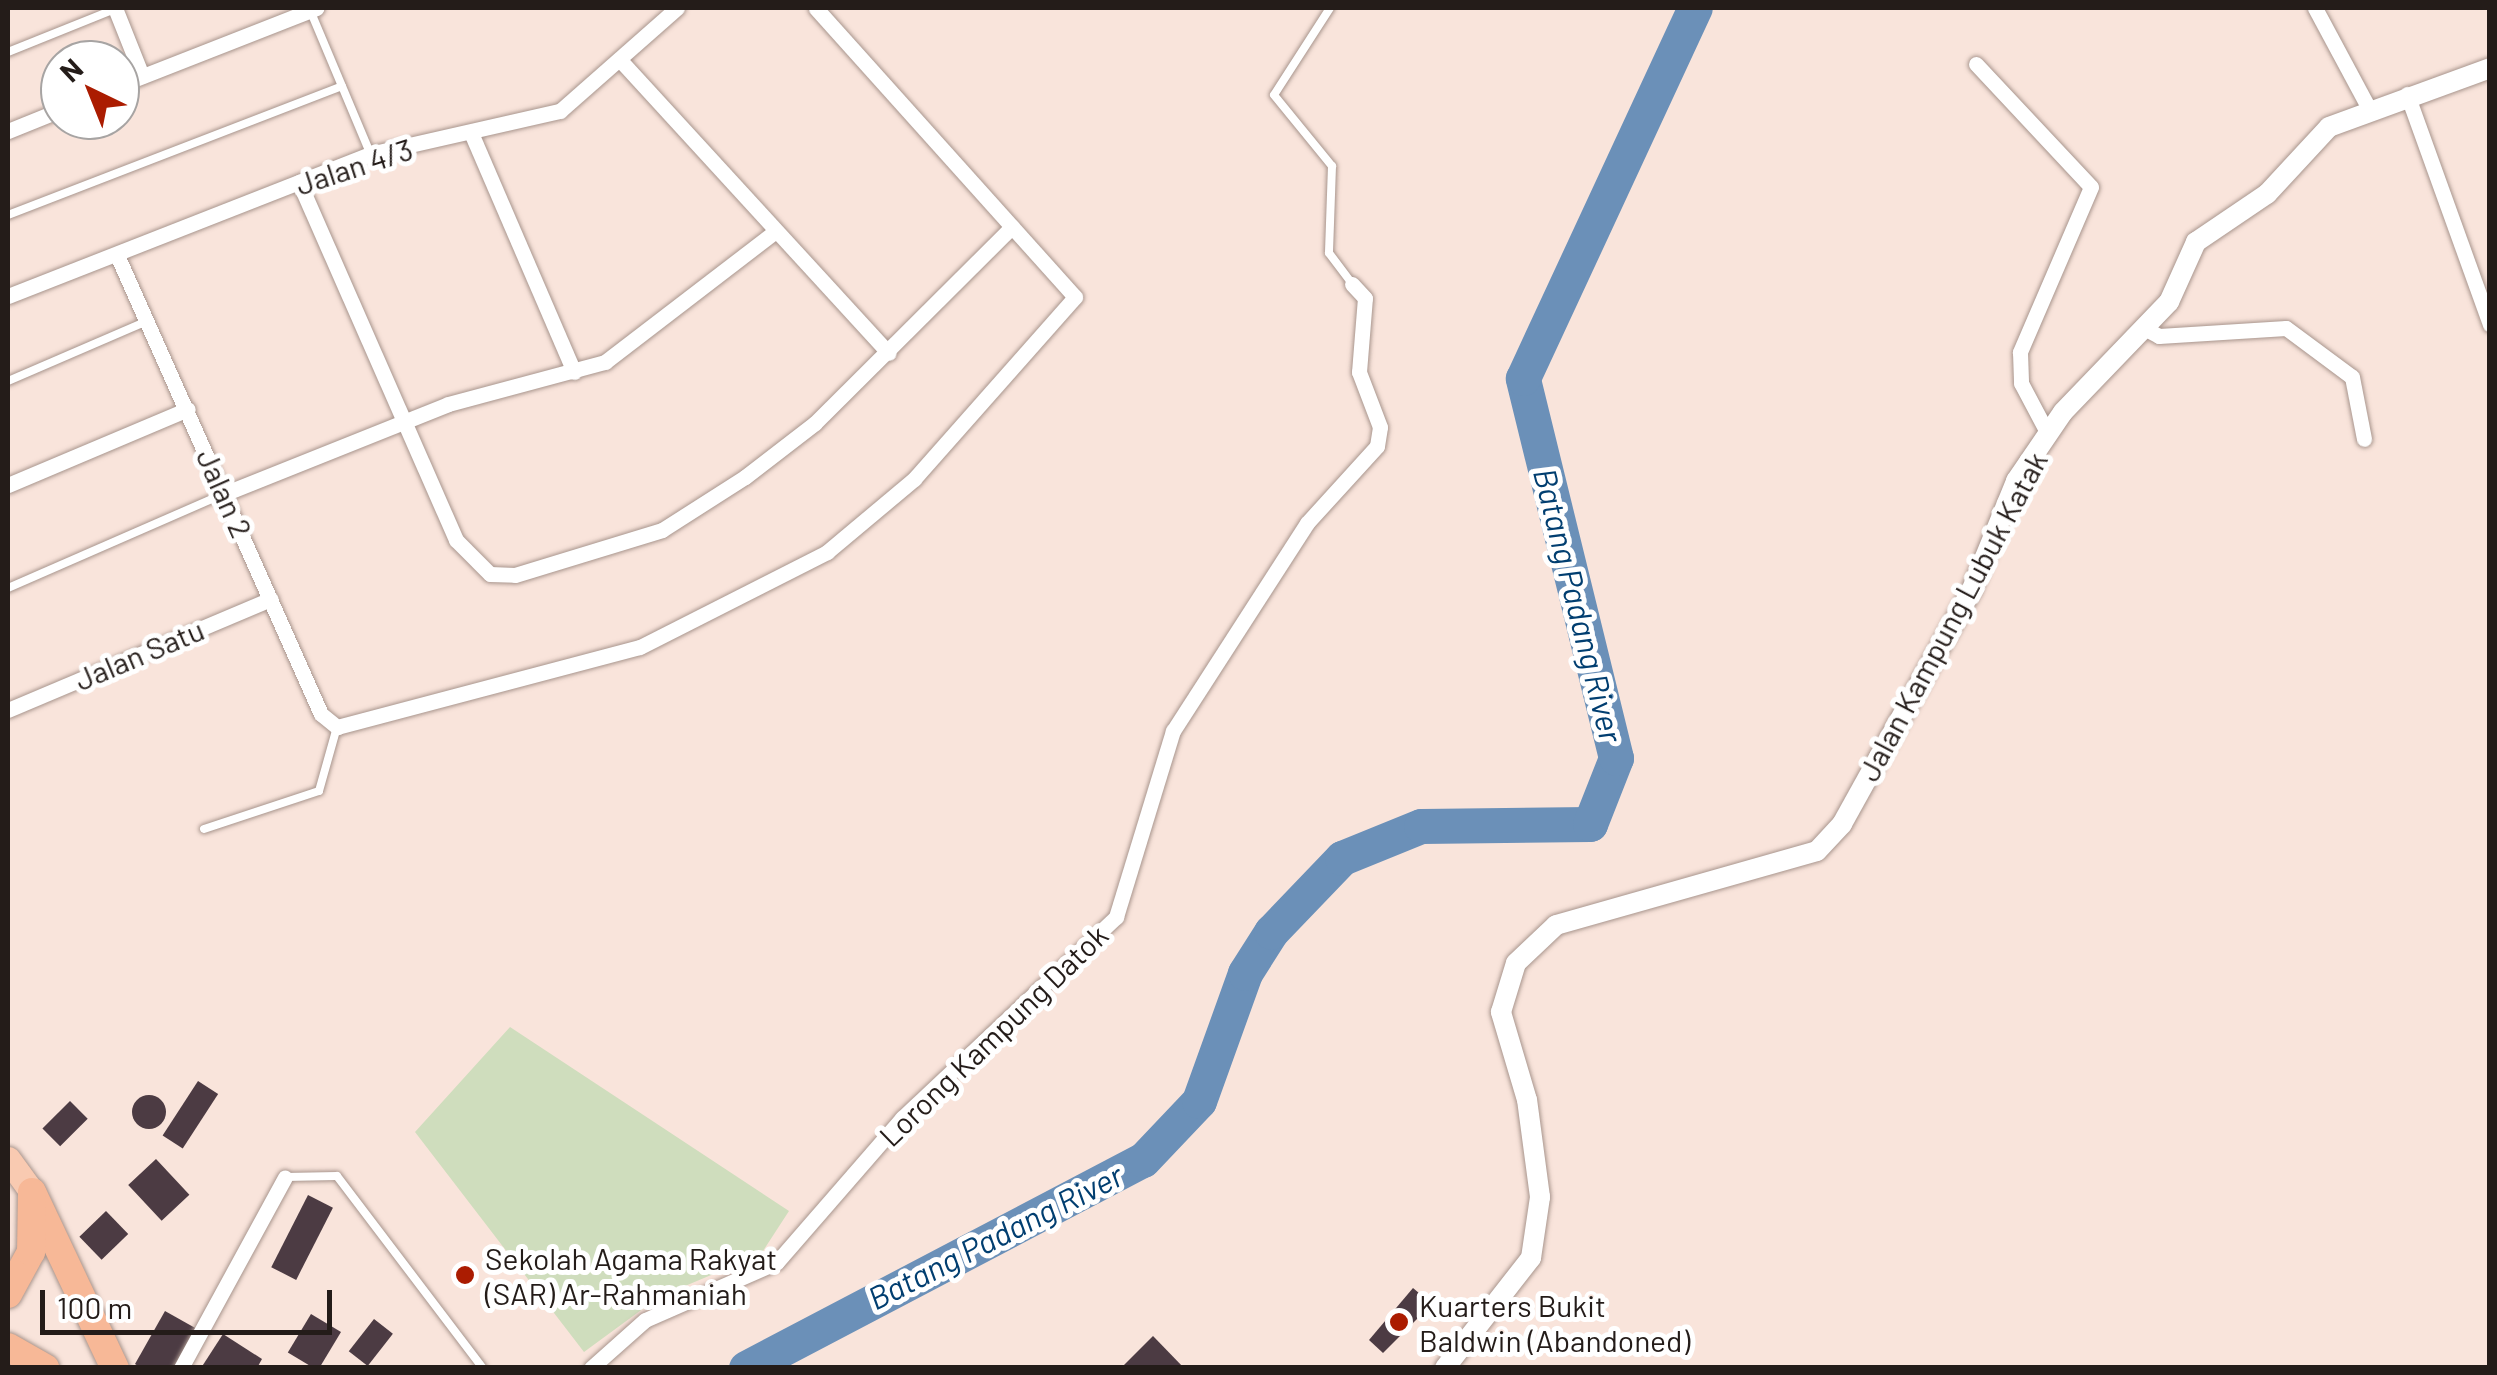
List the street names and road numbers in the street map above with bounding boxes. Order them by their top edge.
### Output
street label: Jalan 4/3 [291,130,417,202]
street label: Jalan 2 [190,443,260,543]
street label: Jalan Kampung Lubuk Katak [1850,445,2054,787]
street label: Jalan Satu [69,611,209,697]
street label: Lorong Kampung Datok [871,917,1115,1153]

